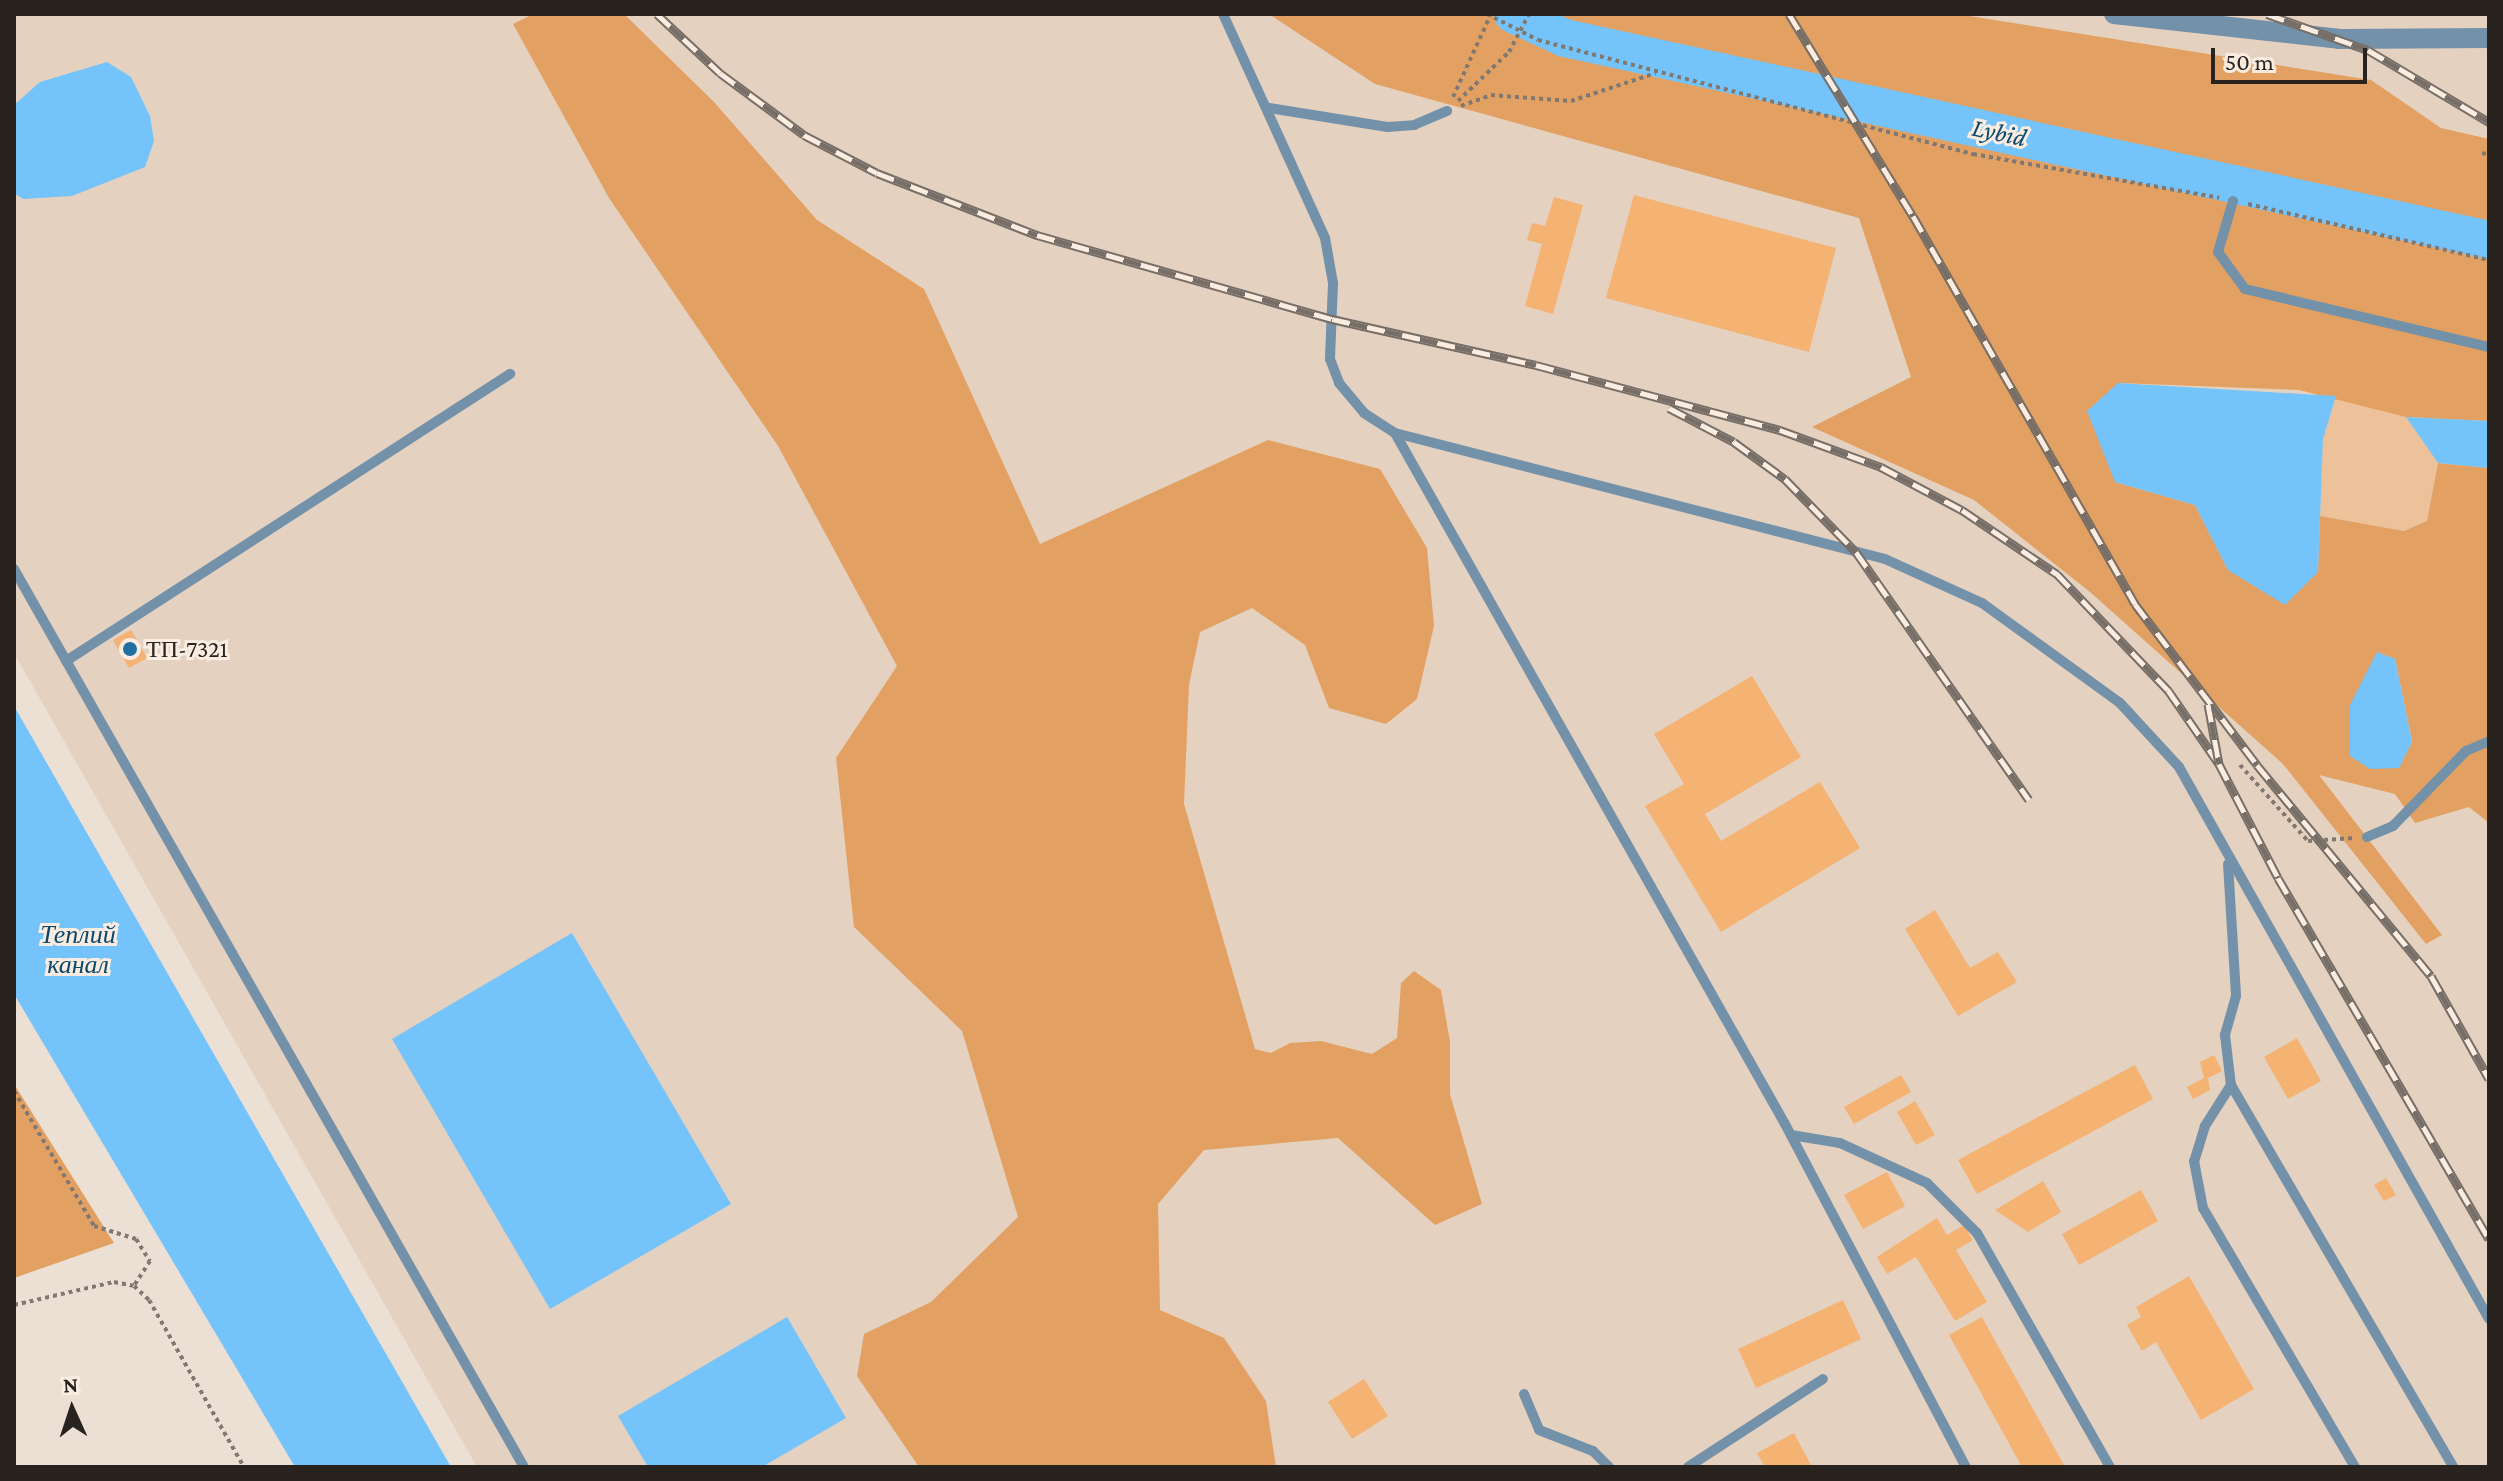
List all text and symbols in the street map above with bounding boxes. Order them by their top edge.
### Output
scale bar [2215,32,2371,82]
text: 50 m [2225,48,2274,75]
water label: Lybid [1969,112,2029,154]
place label: ТП-7321 [146,635,228,663]
marker: ТП-7321 [121,640,139,658]
water label: Теплий канал [40,919,116,980]
north arrow [32,1369,112,1449]
text: N [63,1372,79,1397]

